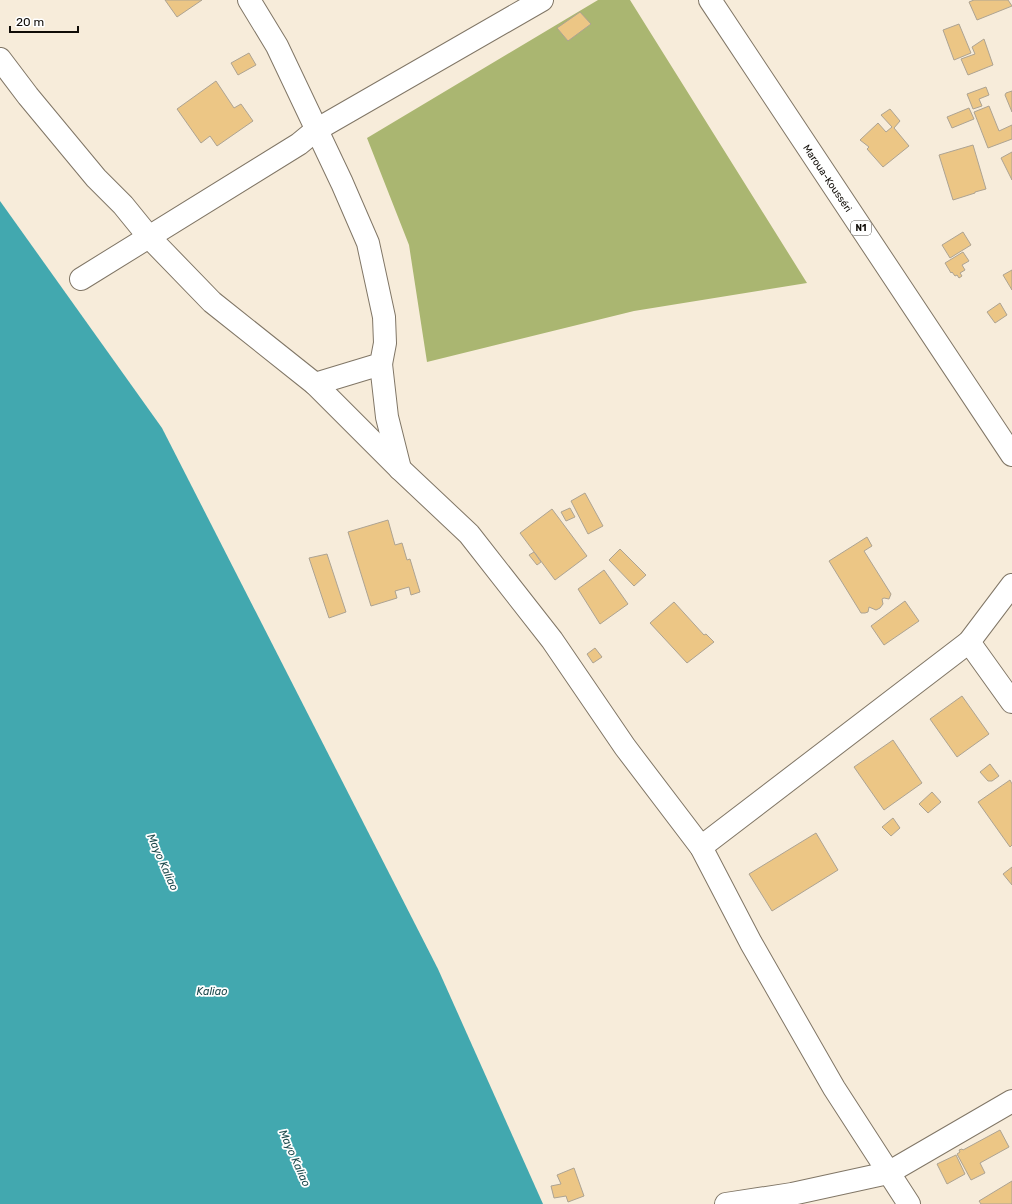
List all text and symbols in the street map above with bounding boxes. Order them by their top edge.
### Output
scale bar [10,8,78,34]
text: 20 m [16,15,44,29]
street label: Maroua-Kousséri [800,143,854,215]
road number: N1 [851,221,871,235]
water label: Mayo Kaliao [144,832,181,893]
water label: Kaliao [196,985,228,998]
water label: Mayo Kaliao [276,1128,313,1189]

